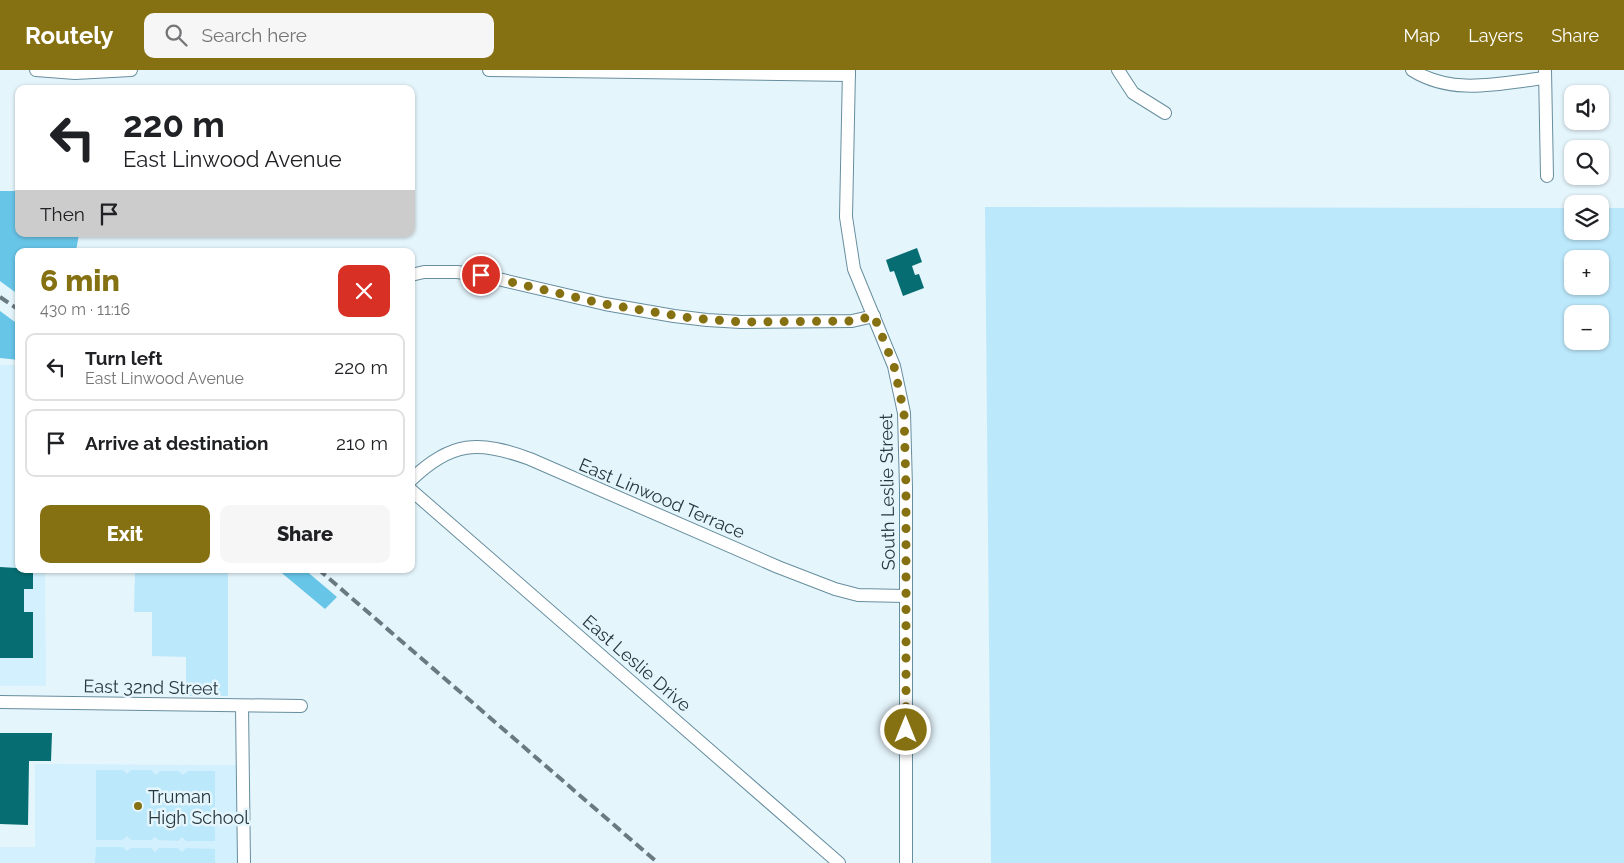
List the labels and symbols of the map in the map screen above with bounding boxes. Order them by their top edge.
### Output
pin [460,254,502,296]
street label: South Leslie Street [875,413,899,571]
street label: East Linwood Terrace [576,454,748,543]
street label: East Leslie Drive [579,610,696,716]
street label: East 32nd Street [83,675,219,699]
position arrow [879,703,931,755]
place label: Truman High School [148,786,249,828]
marker: Truman High School [132,800,144,812]

